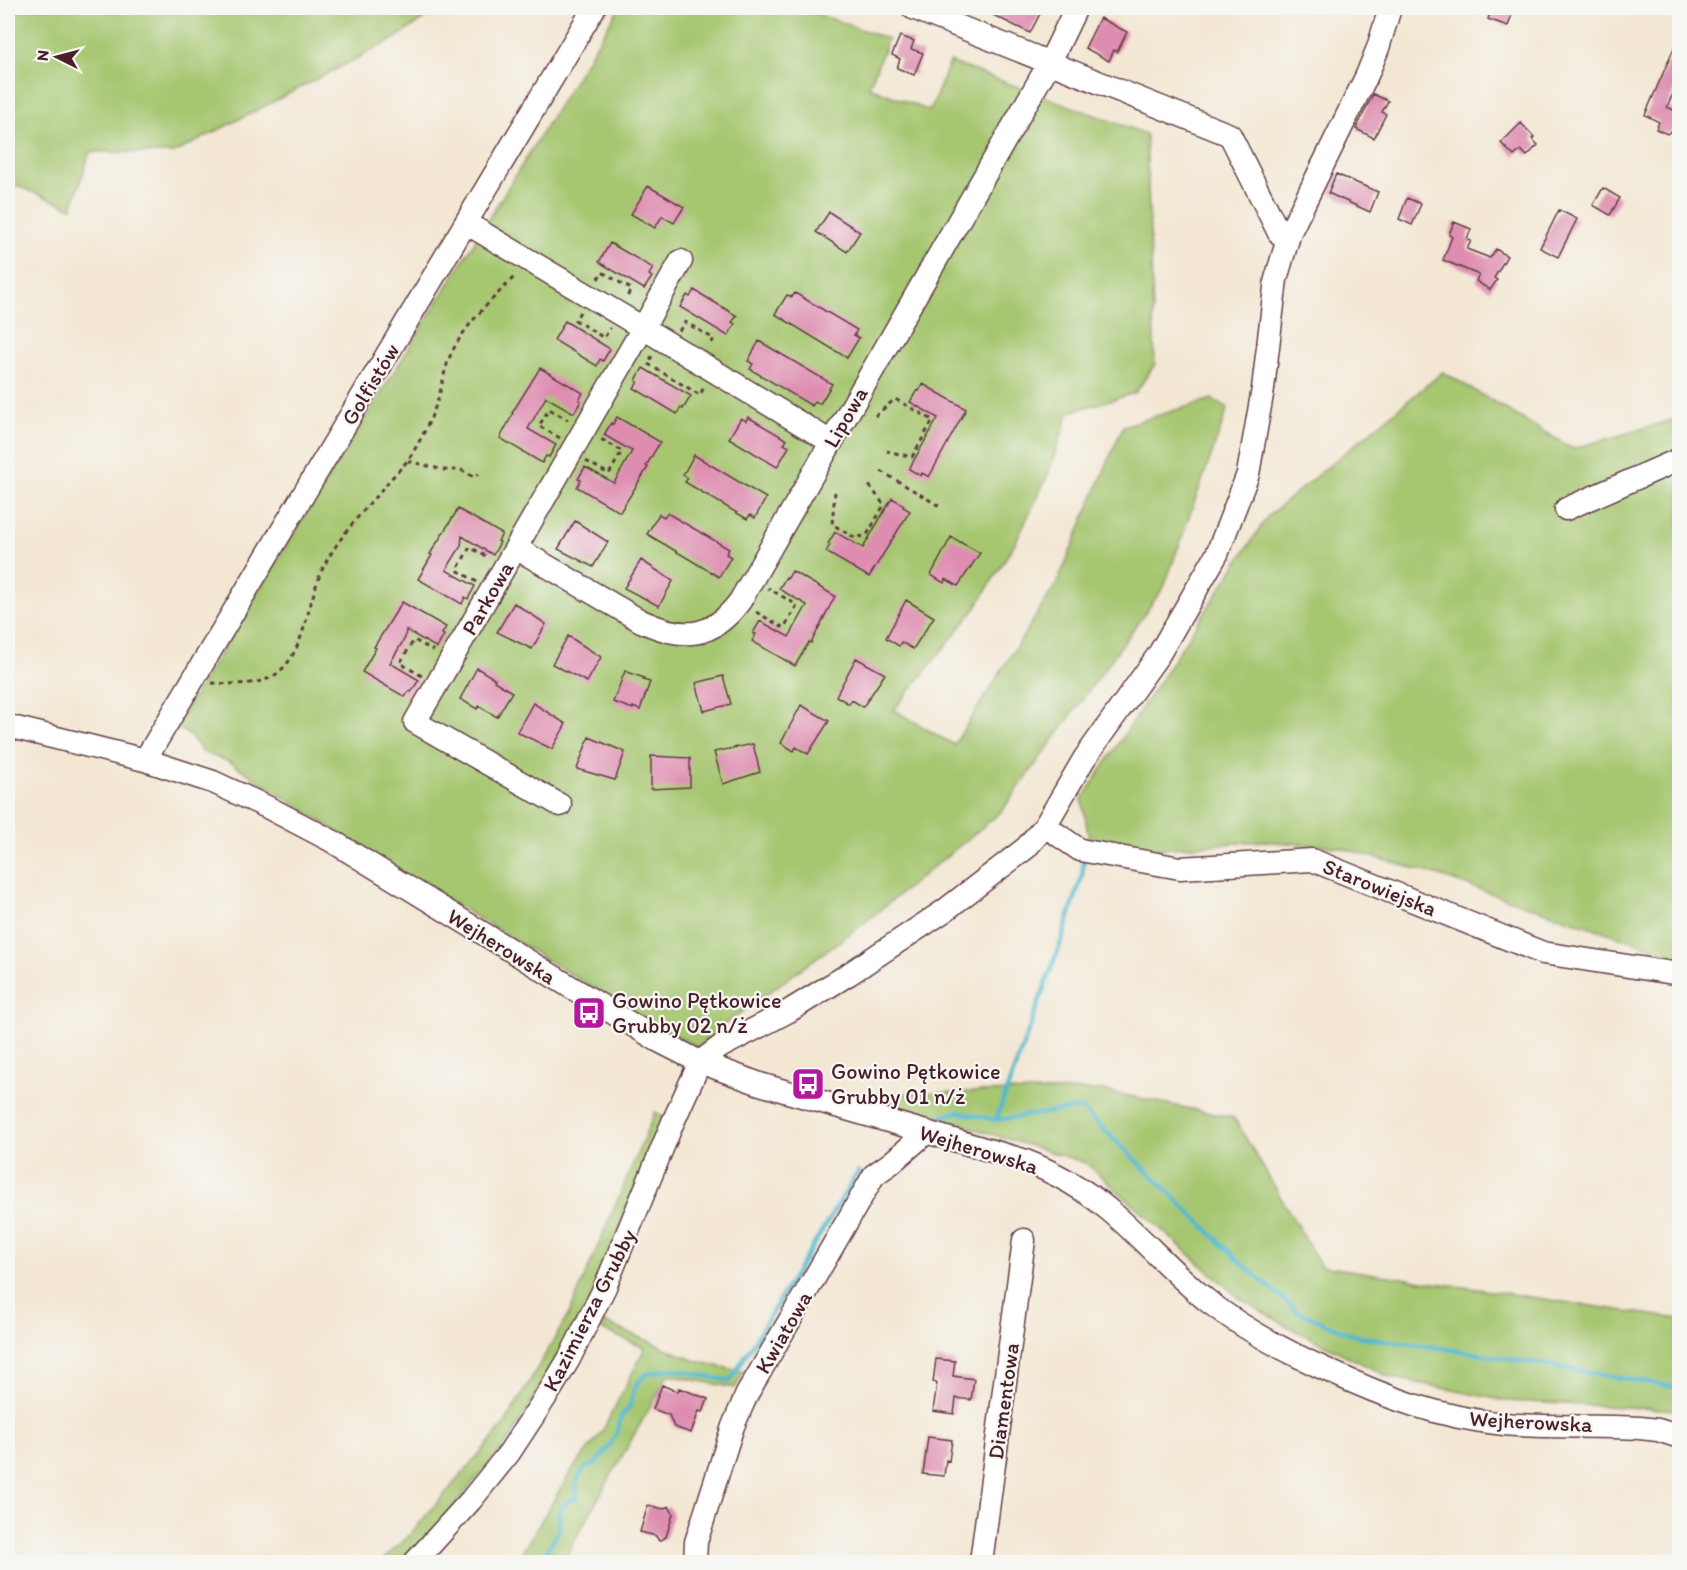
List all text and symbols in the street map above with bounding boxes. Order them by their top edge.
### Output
north arrow [27,27,87,87]
text: N [33,49,53,62]
street label: Golfistów [335,338,405,430]
street label: Lipowa [817,381,874,453]
street label: Parkowa [456,556,520,640]
street label: Starowiejska [1319,852,1441,923]
street label: Wejherowska [442,902,562,991]
place label: Gowino Pętkowice Grubby 02 n/ż [612,987,782,1039]
bus stop icon: Gowino Pętkowice Grubby 02 n/ż [571,995,607,1031]
place label: Gowino Pętkowice Grubby 01 n/ż [831,1058,1001,1110]
bus stop icon: Gowino Pętkowice Grubby 01 n/ż [790,1066,826,1102]
street label: Wejherowska [916,1119,1042,1181]
street label: Kazimierza Grubby [537,1224,642,1396]
street label: Kwiatowa [749,1286,818,1378]
street label: Diamentowa [982,1341,1025,1461]
street label: Wejherowska [1469,1405,1594,1438]

